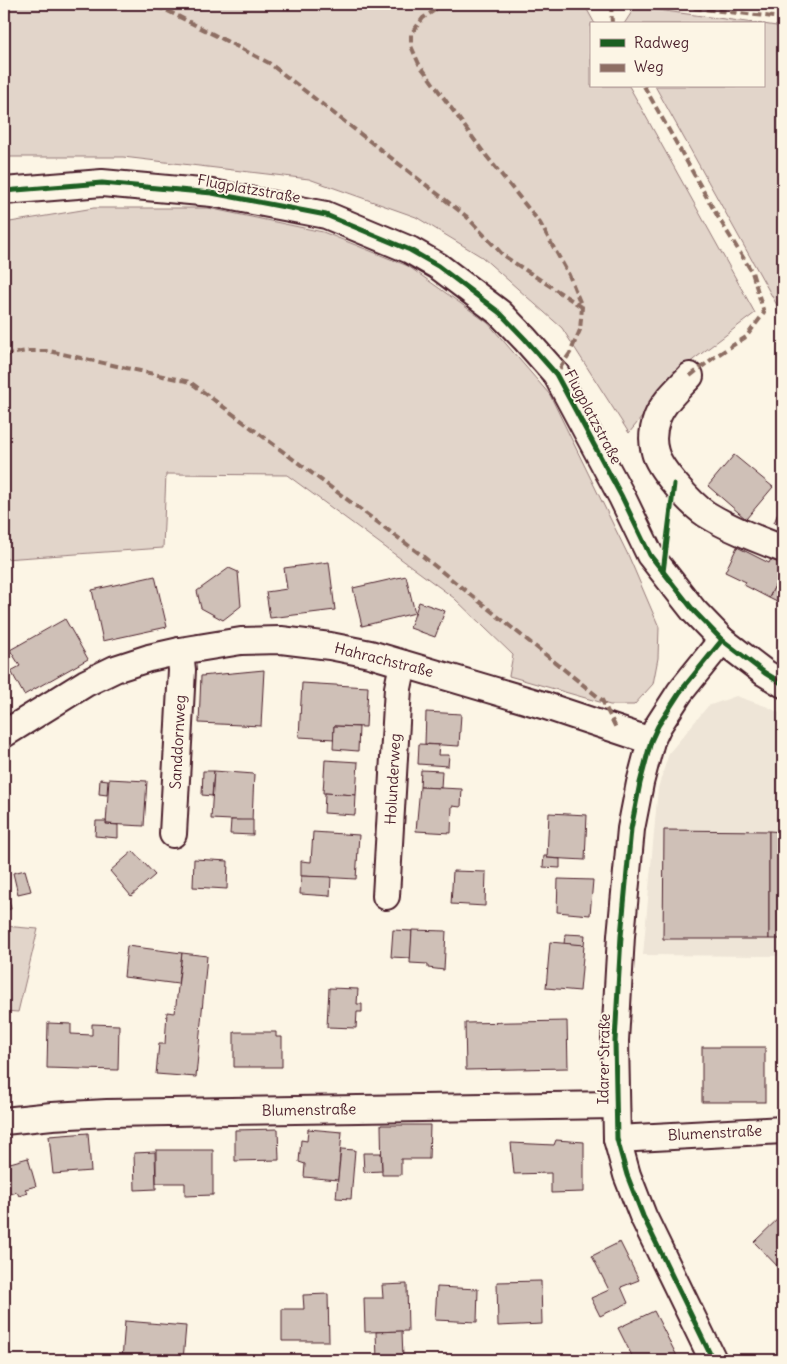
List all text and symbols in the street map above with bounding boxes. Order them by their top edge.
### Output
legend [590,22,764,88]
text: Radweg [634,33,689,52]
text: Weg [634,57,664,76]
street label: Flugplatzstraße [196,170,302,207]
street label: Flugplatzstraße [561,366,626,467]
street label: Hahrachstraße [333,638,436,681]
street label: Sanddornweg [166,694,189,790]
street label: Holunderweg [381,733,404,825]
street label: Idarer Straße [593,1013,614,1105]
street label: Blumenstraße [262,1099,356,1120]
street label: Blumenstraße [667,1121,763,1144]

